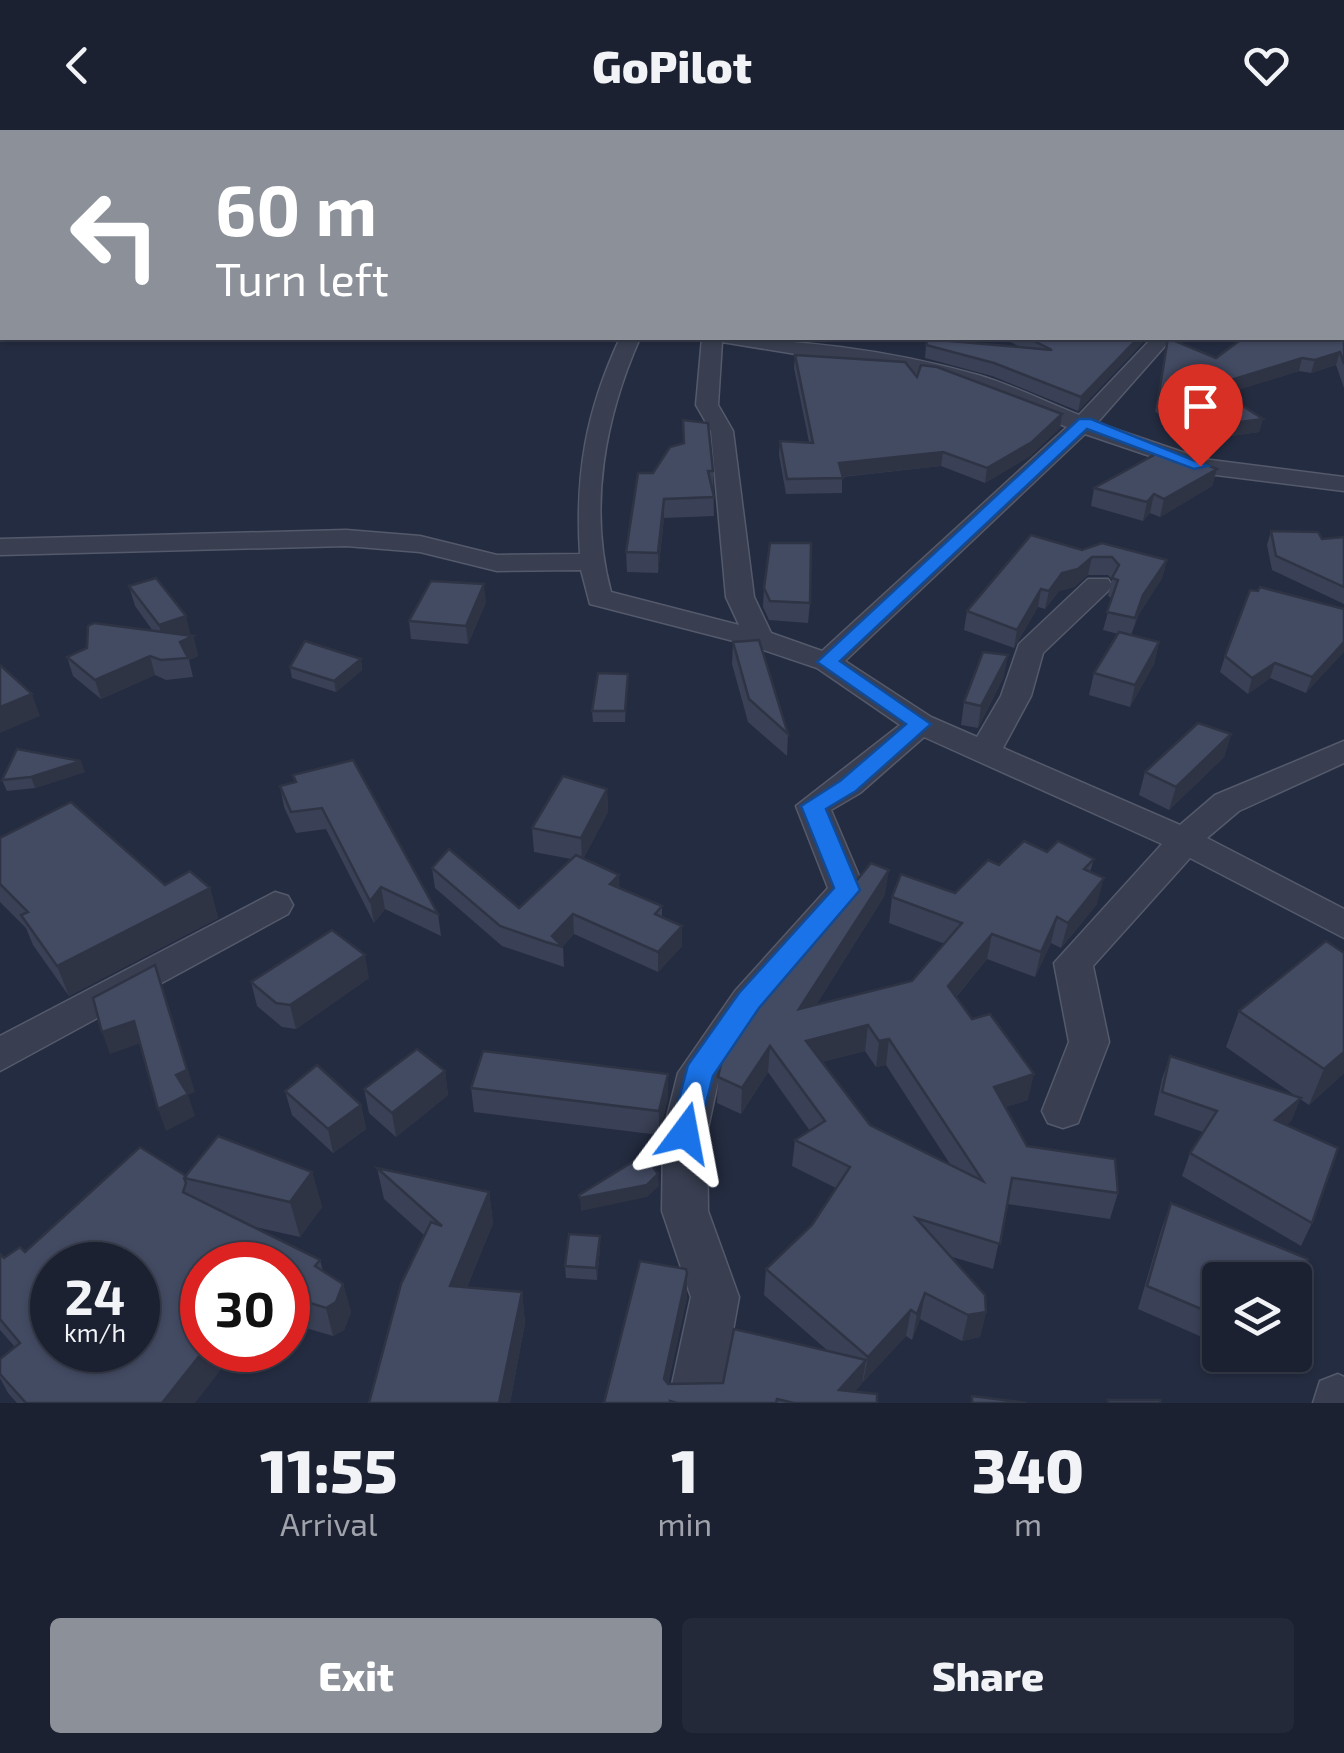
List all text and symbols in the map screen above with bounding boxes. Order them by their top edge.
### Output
icon: back [50,38,105,93]
text: GoPilot [592,38,752,92]
icon: heart [1239,38,1294,93]
text: 60 m [215,166,377,250]
icon: left [50,170,180,300]
text: Turn left [215,251,389,305]
pin [1158,364,1243,467]
icon: arrive [1173,379,1228,434]
position arrow [633,1081,737,1185]
speed limit sign: 30 [180,1242,310,1372]
map controls [1202,1262,1312,1372]
button: layers [1202,1262,1312,1372]
text: 24 [65,1265,125,1325]
text: km/h [64,1317,126,1347]
text: 11:55 [260,1433,397,1505]
text: 1 [671,1433,698,1505]
text: 340 [972,1433,1084,1505]
text: Arrival [280,1504,377,1542]
text: min [657,1504,712,1542]
text: m [1014,1504,1042,1542]
button: Exit [50,1618,662,1733]
button: Share [682,1618,1294,1733]

